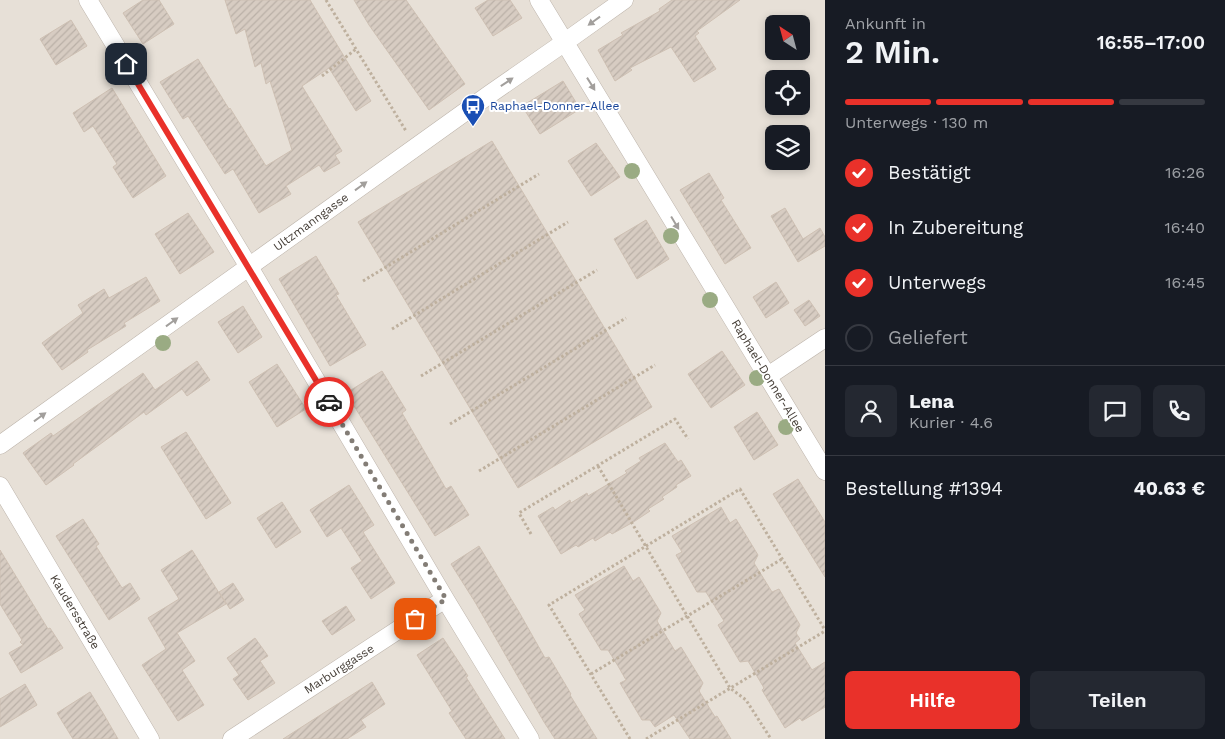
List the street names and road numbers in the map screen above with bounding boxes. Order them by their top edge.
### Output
street label: Ultzmanngasse [271,190,351,254]
street label: Raphael-Donner-Allee [729,317,807,435]
street label: Kaudersstraße [47,572,103,652]
street label: Marburggasse [301,641,377,697]

